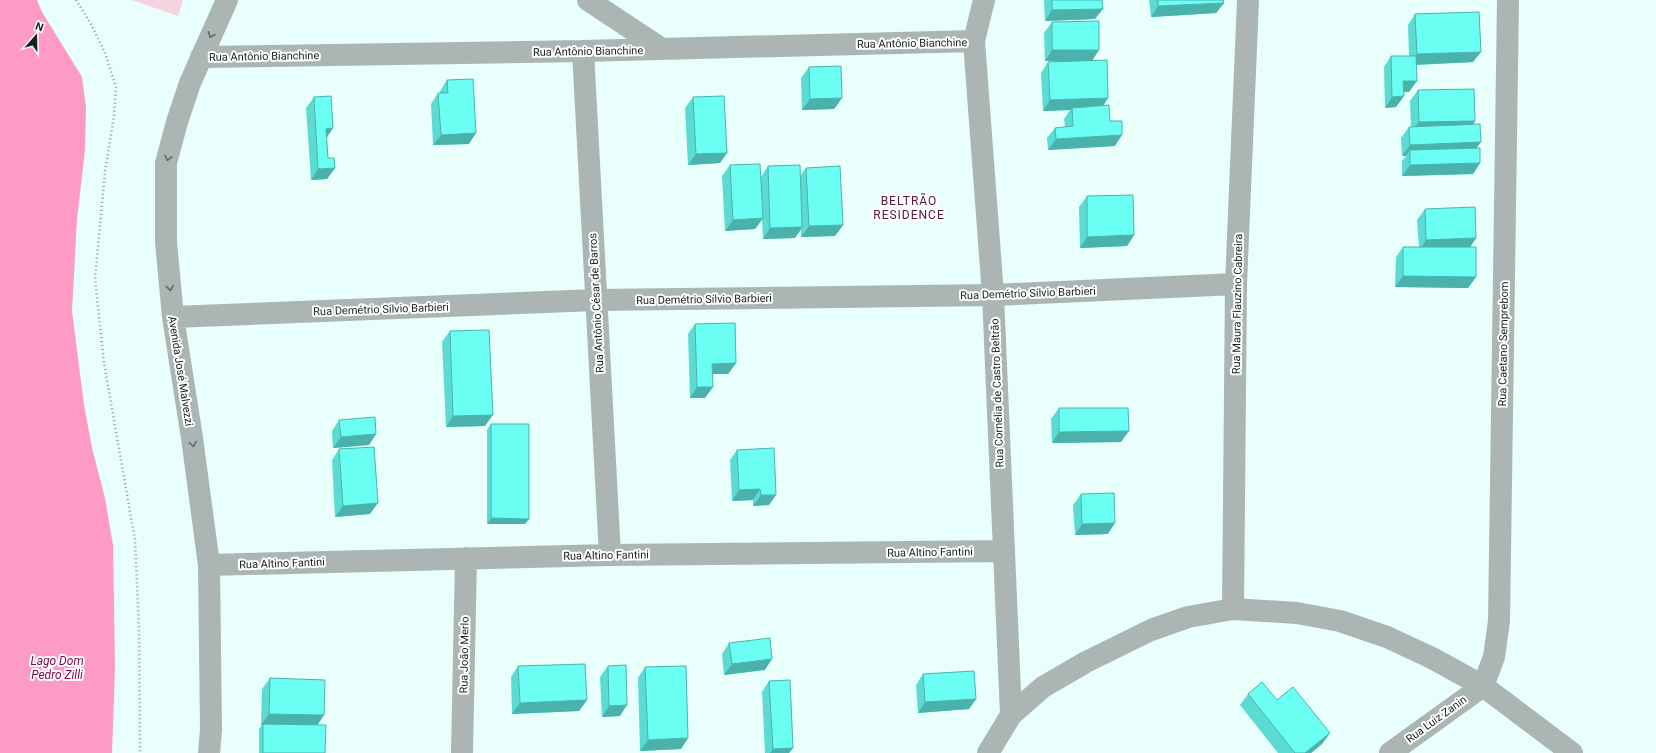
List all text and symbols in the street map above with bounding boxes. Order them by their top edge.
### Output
north arrow [16,16,56,56]
text: N [33,20,45,35]
one-way arrow [207,32,215,39]
street label: Rua Antônio Bianchine [857,36,967,51]
street label: Rua Antônio Bianchine [533,44,643,59]
street label: Rua Antônio Bianchine [209,49,319,64]
one-way arrow [164,154,173,161]
district label: BELTRÃO RESIDENCE [873,192,945,222]
street label: Rua Antônio César de Barros [586,232,607,373]
street label: Rua Maura Flauzino Cabreira [1230,234,1245,374]
street label: Rua Caetano Semprebom [1496,281,1511,407]
one-way arrow [165,285,174,291]
street label: Rua Demétrio Sílvio Barbieri [960,285,1096,302]
street label: Rua Demétrio Sílvio Barbieri [636,292,772,307]
street label: Rua Demétrio Sílvio Barbieri [313,301,449,318]
street label: Avenida José Malvezzi [165,315,196,427]
street label: Rua Cornélia de Castro Beltrão [988,318,1007,468]
one-way arrow [188,441,197,447]
street label: Rua Altino Fantini [887,545,973,560]
street label: Rua Altino Fantini [563,548,649,563]
street label: Rua Altino Fantini [239,556,325,571]
street label: Rua João Merlo [457,616,472,694]
water label: Lago Dom Pedro Zilli [30,654,84,682]
street label: Rua Luiz Zanin [1404,693,1469,746]

